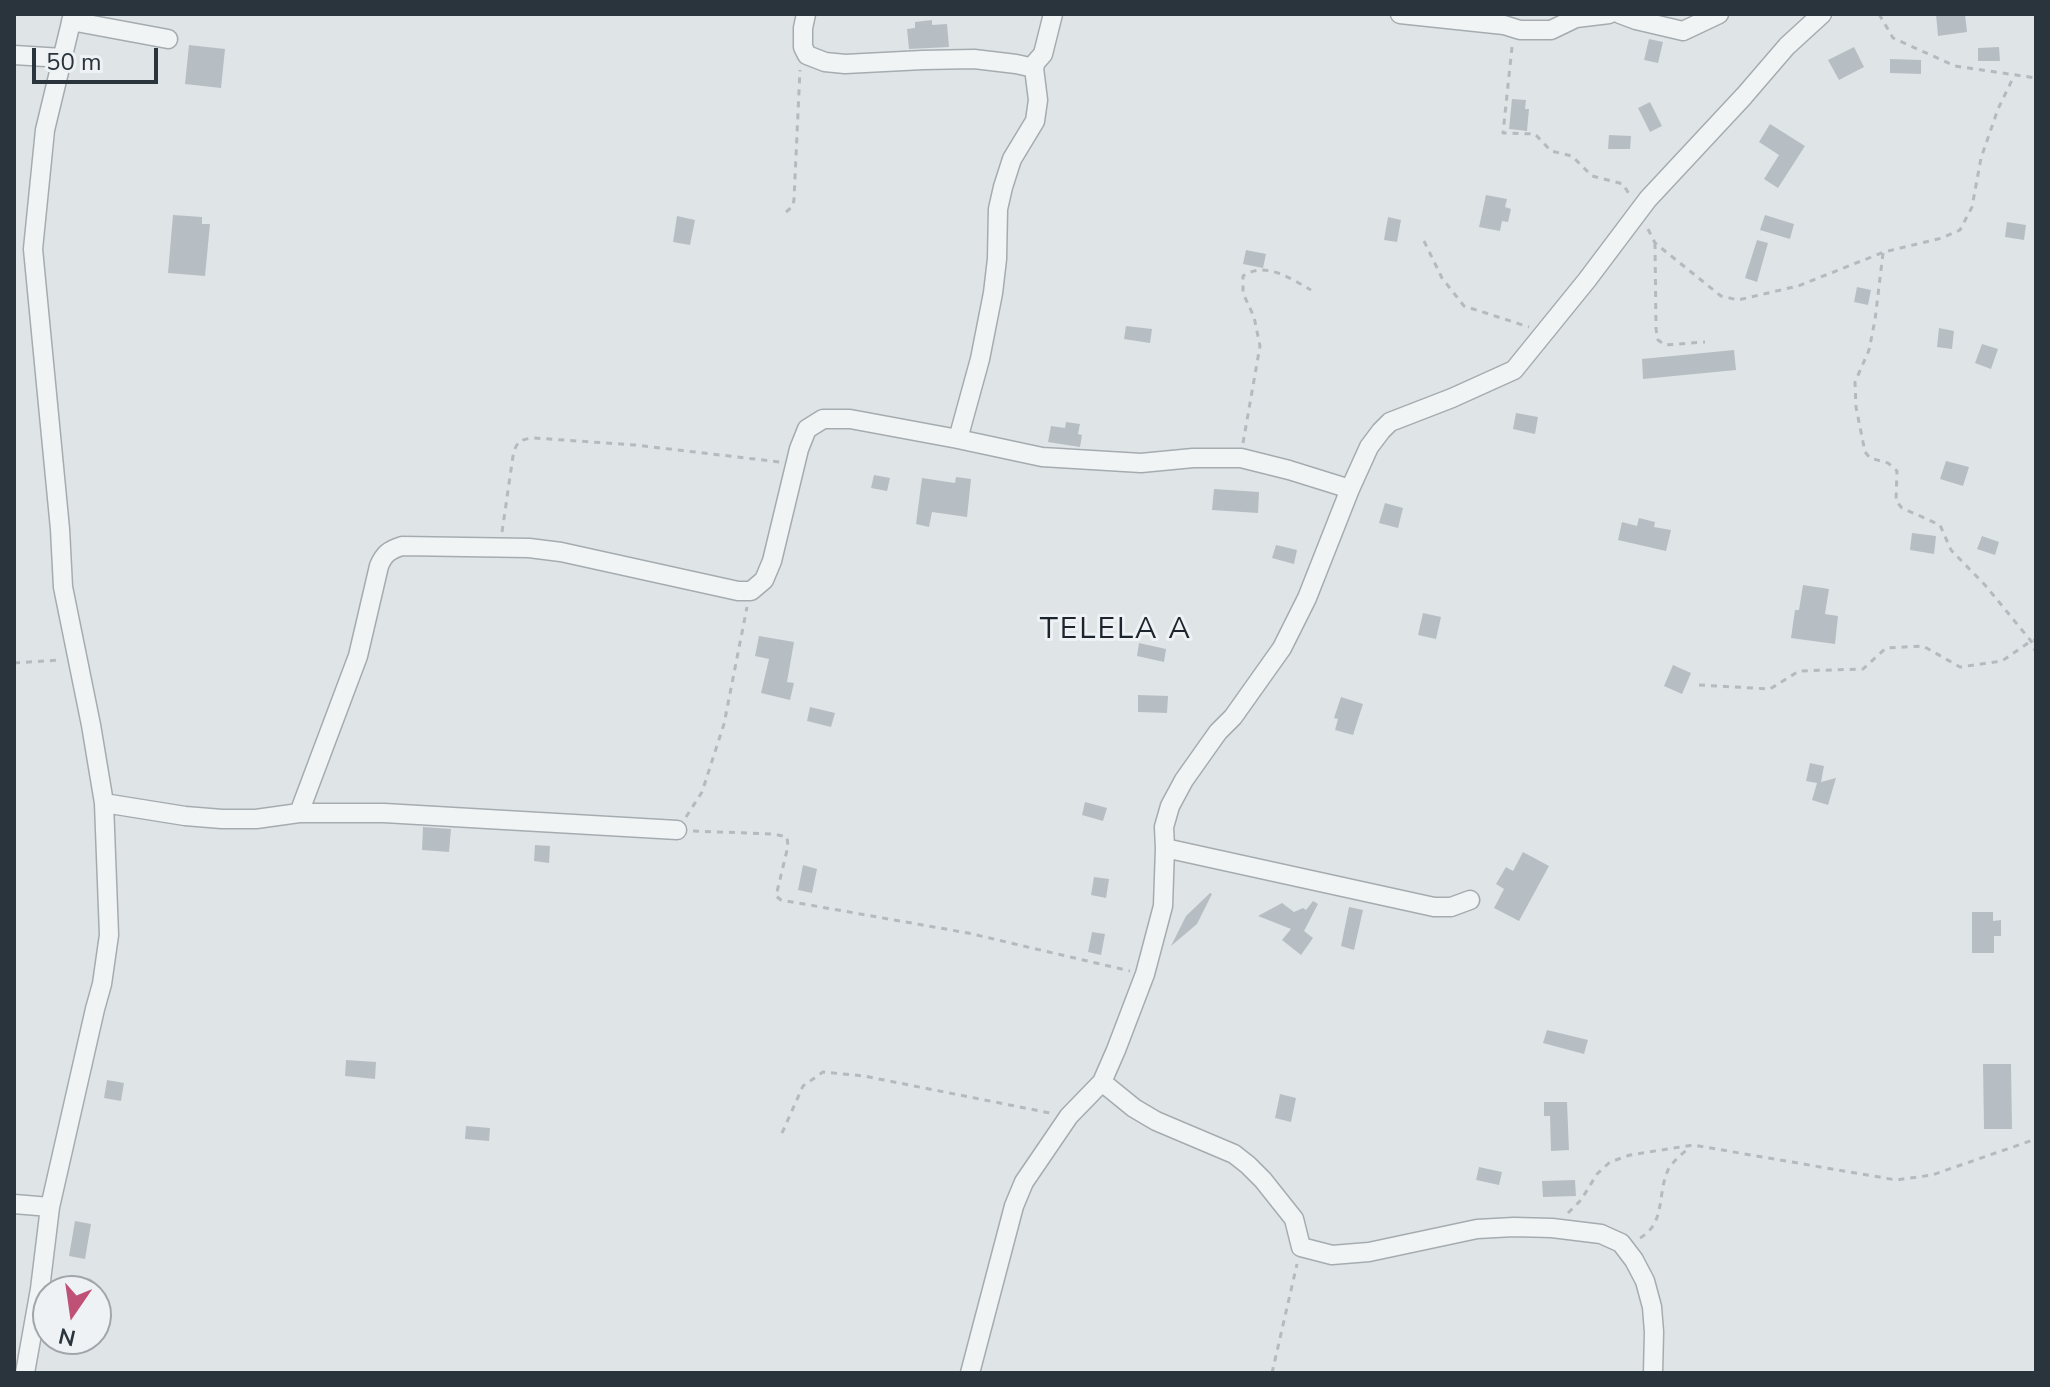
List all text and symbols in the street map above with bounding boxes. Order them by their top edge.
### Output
scale bar [36,32,162,82]
text: 50 m [46,46,102,78]
district label: TELELA A [1040,613,1192,649]
north arrow [32,1275,112,1355]
text: N [56,1320,78,1353]

